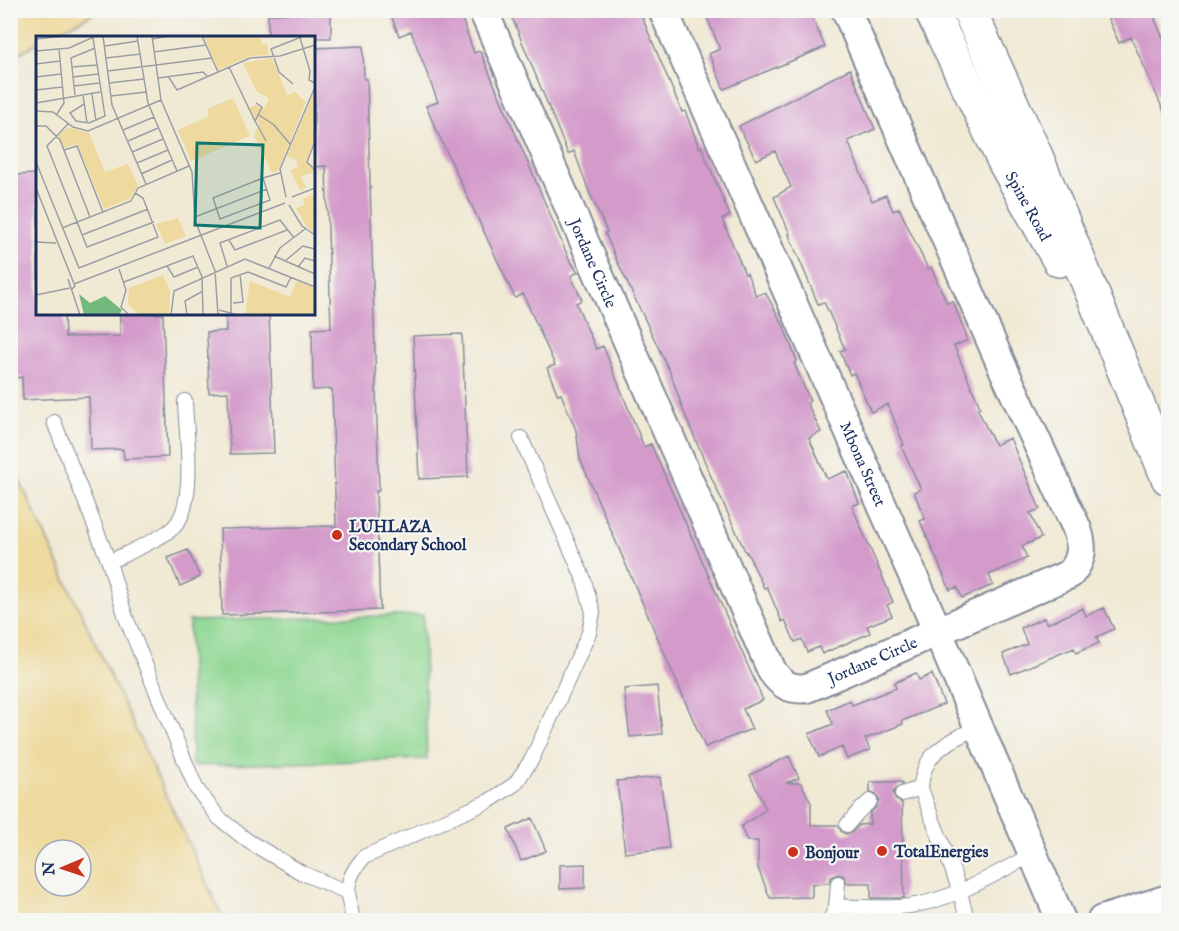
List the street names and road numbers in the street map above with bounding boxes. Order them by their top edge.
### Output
street label: Spine Road [1000,168,1055,246]
street label: Jordane Circle [563,214,620,311]
street label: Mbona Street [834,419,889,511]
street label: Jordane Circle [823,633,921,691]

